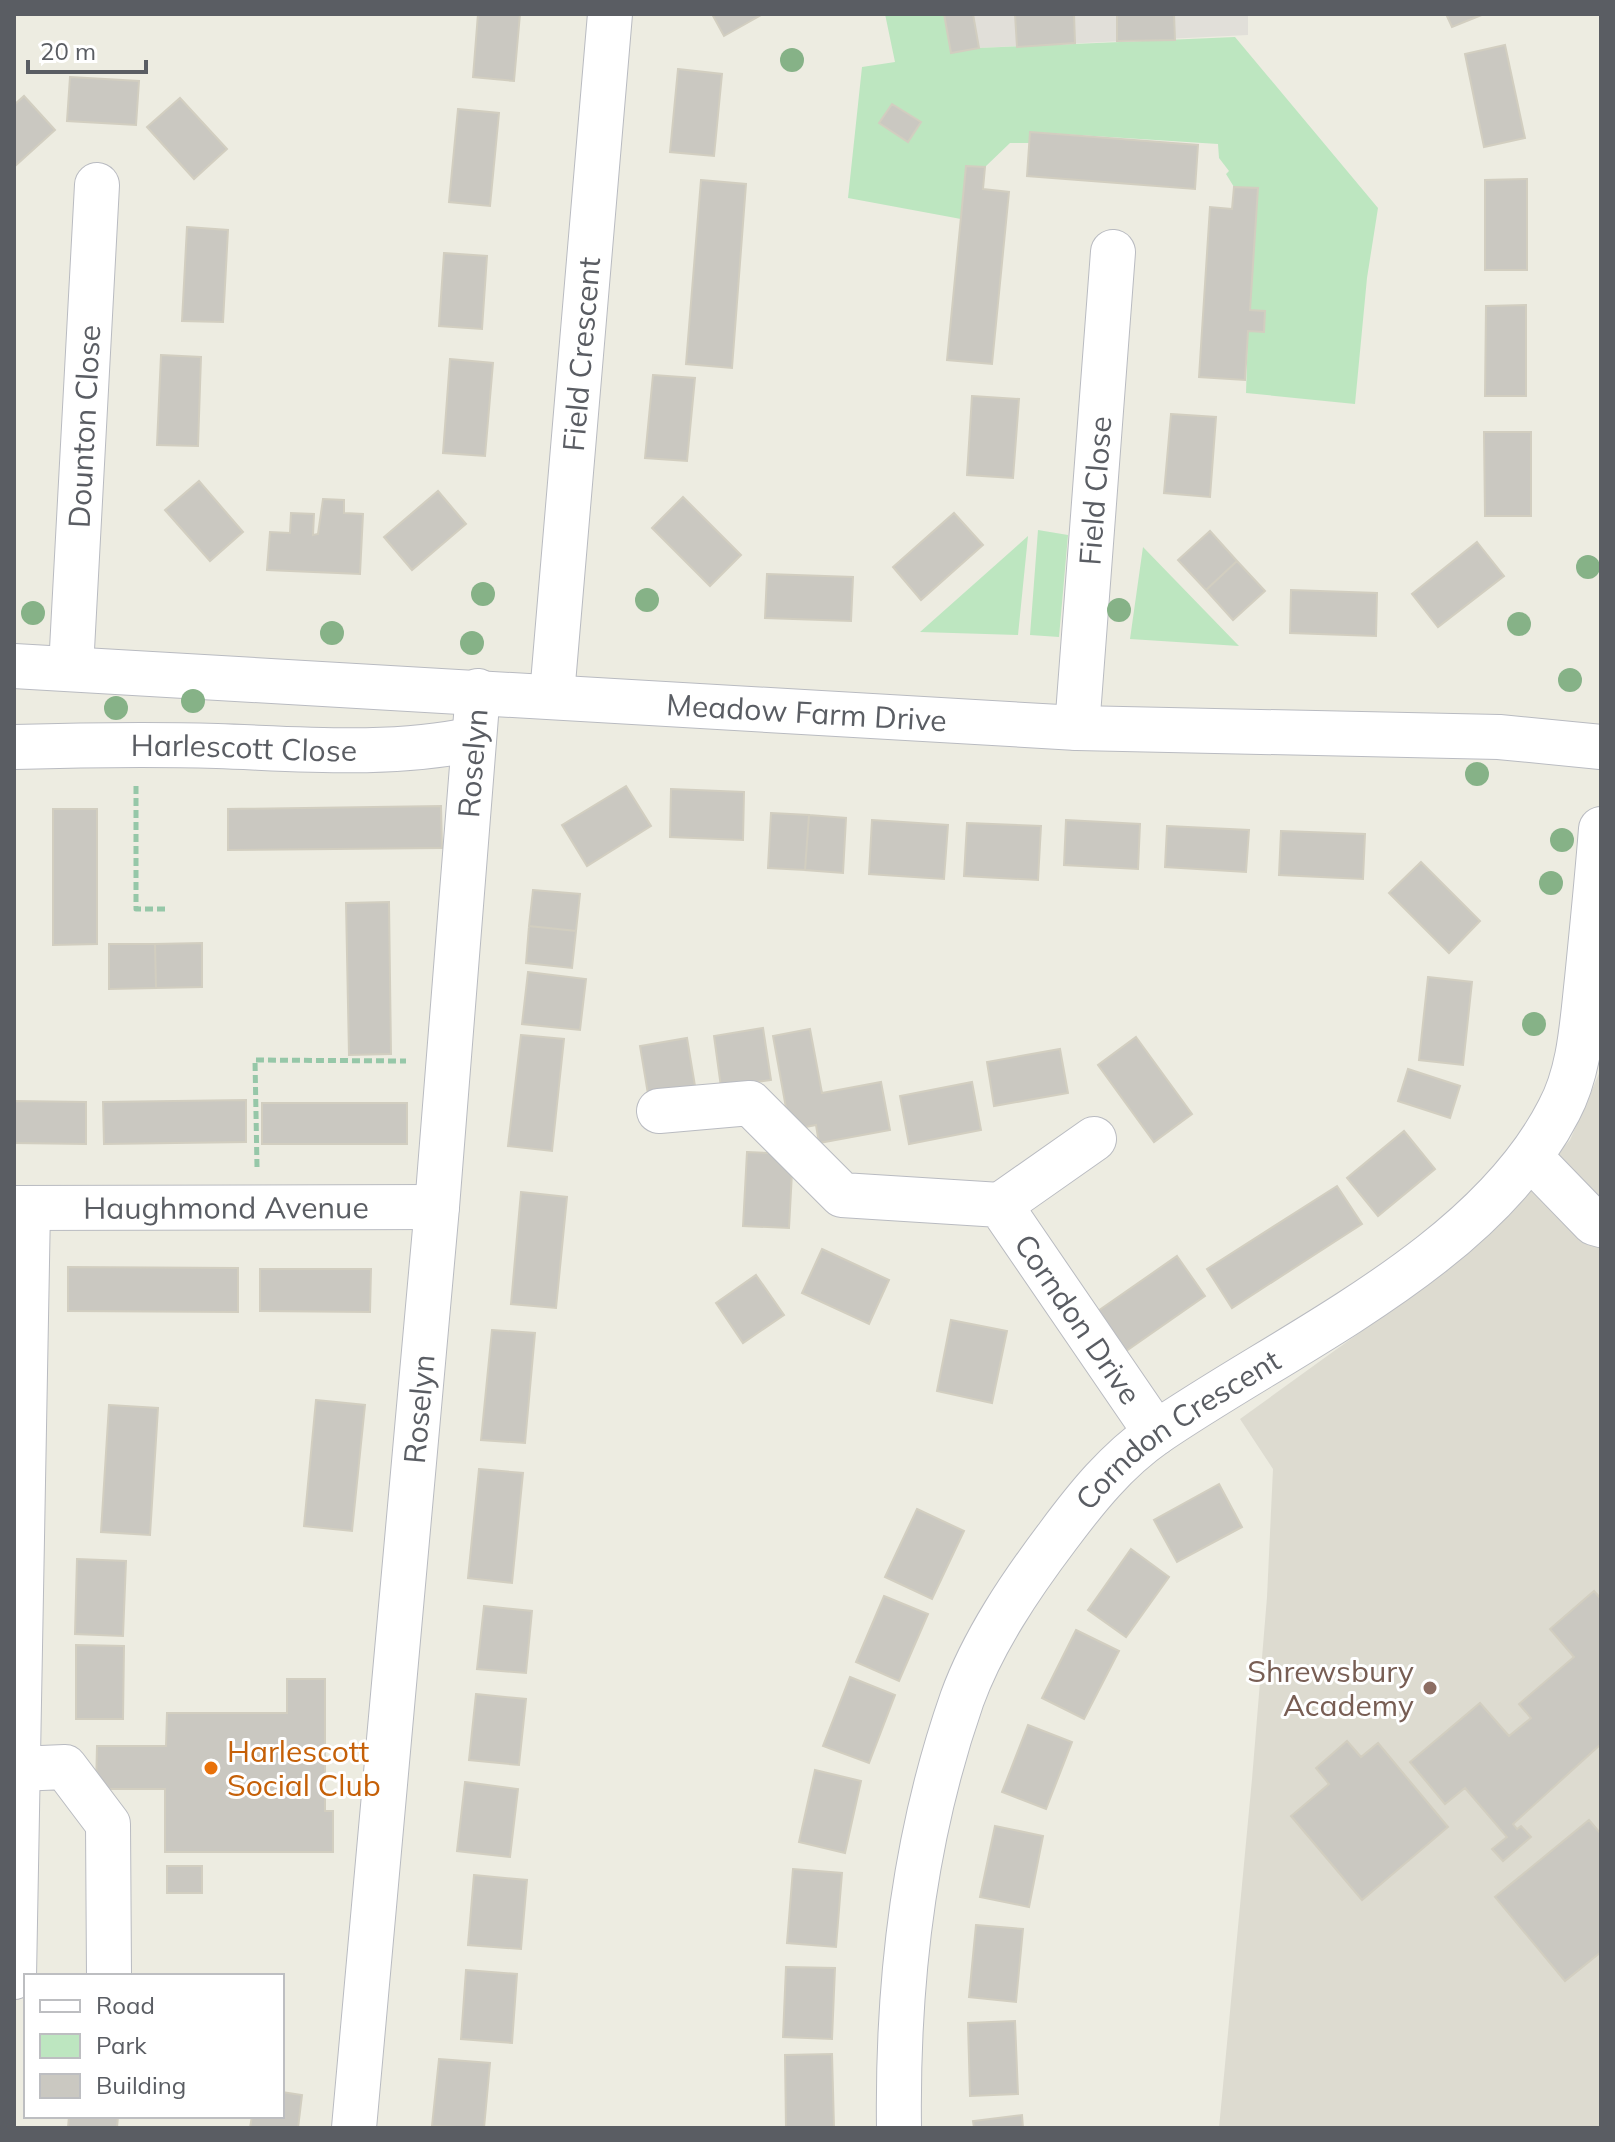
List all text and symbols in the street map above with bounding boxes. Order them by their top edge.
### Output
scale bar [28,24,146,74]
text: 20 m [40,36,96,66]
street label: Field Crescent [554,256,608,453]
street label: Dounton Close [60,324,108,529]
street label: Field Close [1070,415,1120,567]
street label: Meadow Farm Drive [665,685,948,739]
street label: Roselyn [449,707,496,819]
street label: Harlescott Close [131,726,357,769]
street label: Haughmond Avenue [83,1188,369,1227]
street label: Corndon Drive [1006,1227,1150,1412]
street label: Corndon Crescent [1067,1341,1287,1517]
street label: Roselyn [395,1353,443,1465]
place label: Shrewsbury Academy [1247,1652,1414,1724]
marker: Shrewsbury Academy [1421,1679,1439,1697]
place label: Harlescott Social Club [227,1732,381,1804]
marker: Harlescott Social Club [202,1759,220,1777]
legend [24,1974,284,2118]
text: Road [96,1990,155,2020]
text: Park [96,2030,147,2060]
text: Building [96,2070,186,2100]

